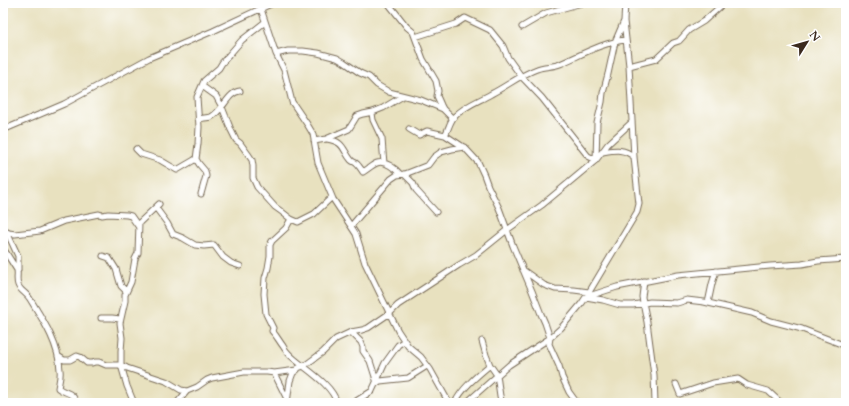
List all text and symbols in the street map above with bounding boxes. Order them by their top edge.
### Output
north arrow [787,22,827,62]
text: N [806,28,824,45]

